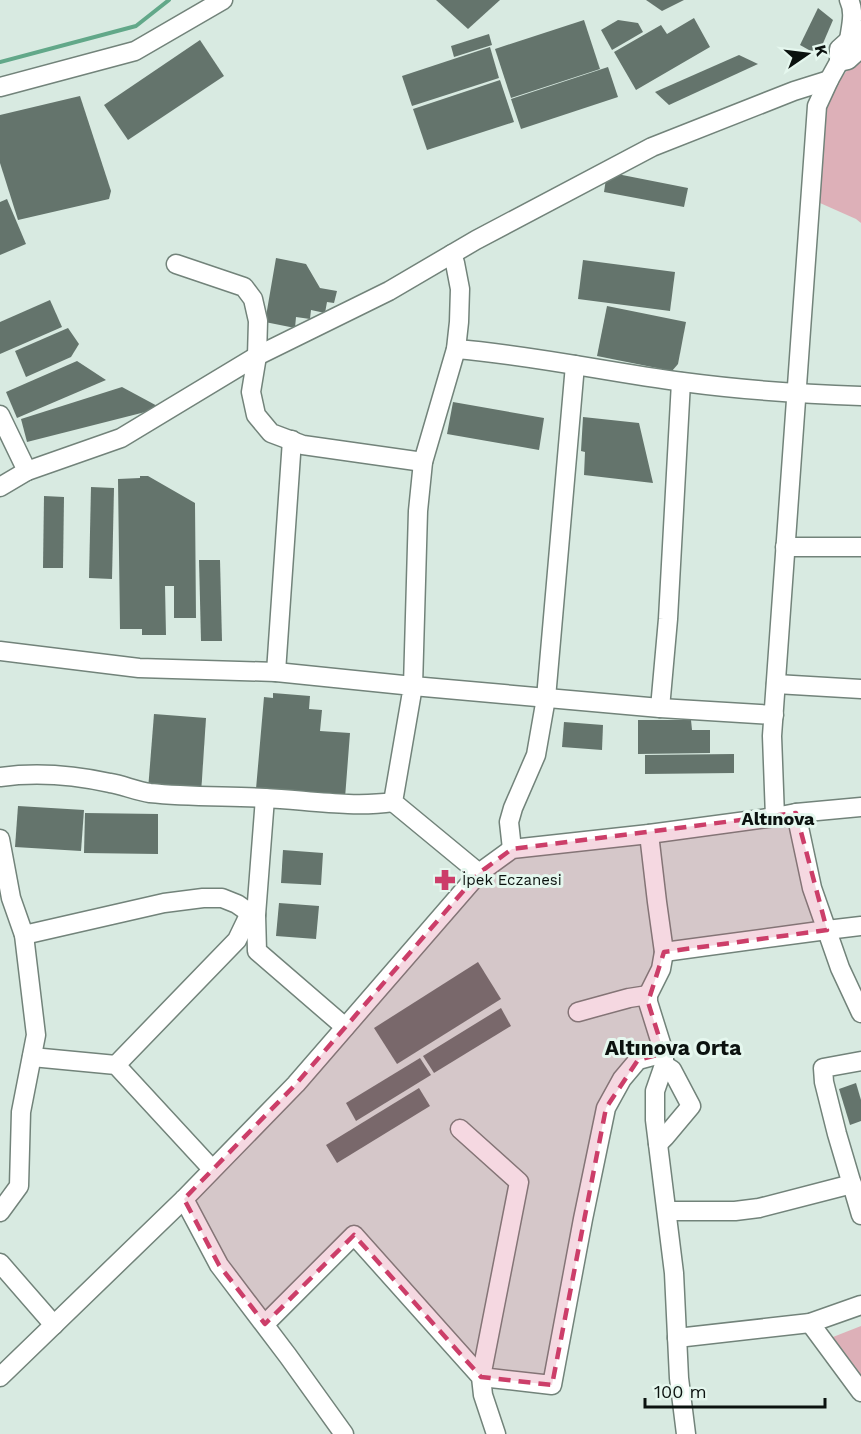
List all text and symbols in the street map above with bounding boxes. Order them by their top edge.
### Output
north arrow [777,24,837,84]
text: K [811,43,832,58]
district label: Altınova [742,808,815,829]
pharmacy icon: İpek Eczanesi [433,868,457,892]
place label: İpek Eczanesi [462,871,562,889]
district label: Altınova Orta [605,1035,742,1060]
scale bar [645,1371,825,1409]
text: 100 m [654,1381,707,1402]

